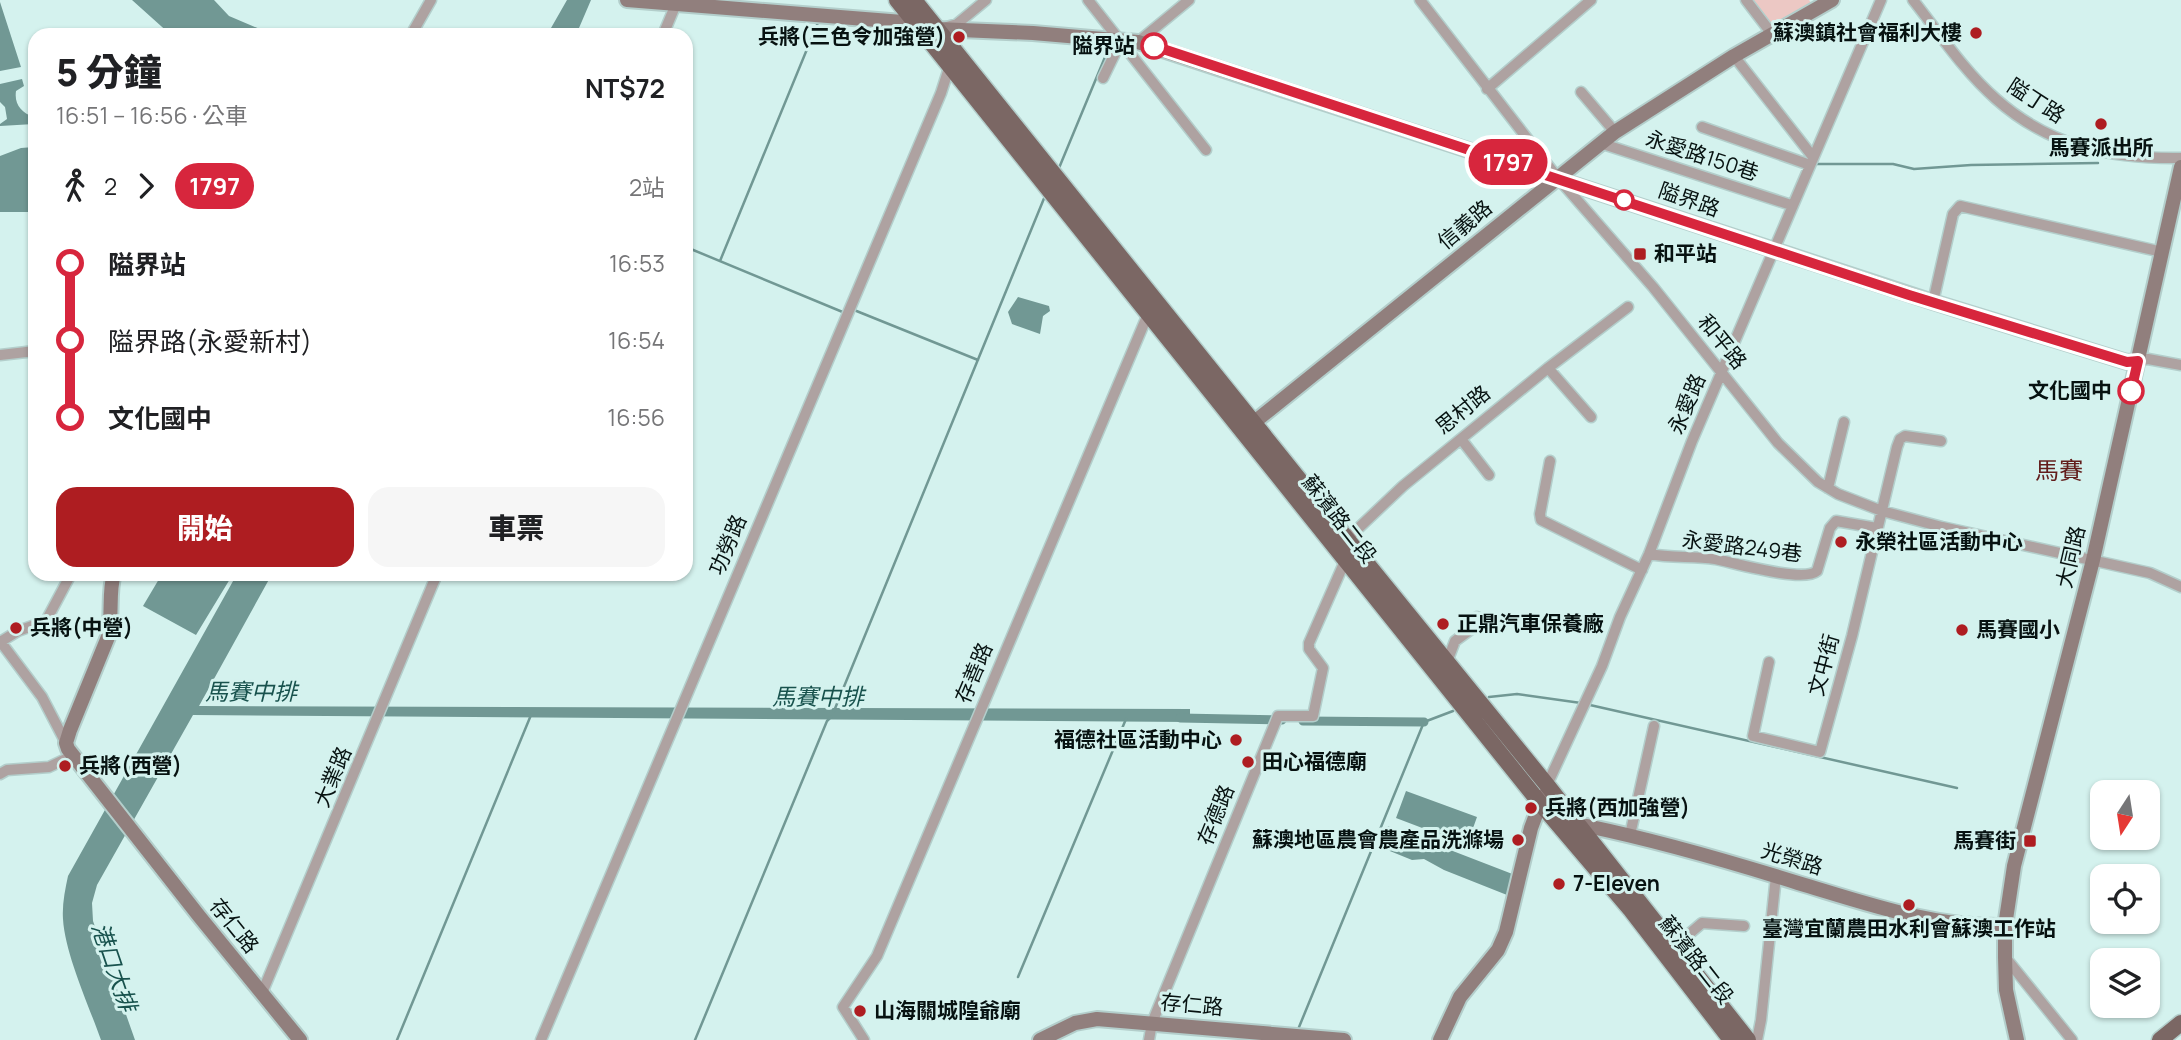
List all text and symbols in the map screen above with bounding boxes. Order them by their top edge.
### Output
place label: 蘇澳鎮社會福利大樓 [1773,18,1962,46]
place label: 兵將(三色令加強營) [758,22,945,50]
marker: 蘇澳鎮社會福利大樓 [1968,25,1984,41]
marker: 兵將(三色令加強營) [951,29,967,45]
place label: 隘界站 [1072,31,1135,59]
marker: 隘界站 [1141,33,1167,59]
text: 5 分鐘 [56,45,162,97]
text: NT$72 [585,70,665,106]
street label: 隘丁路 [2003,71,2071,129]
text: 16:51 – 16:56 · 公車 [56,99,248,131]
marker: 馬賽派出所 [2093,116,2109,132]
street label: 永愛路150巷 [1642,124,1762,186]
place label: 馬賽派出所 [2049,133,2154,161]
line badge: 1797 [1459,139,1557,185]
text: 1797 [1483,145,1533,178]
icon: walk [56,167,94,205]
icon: forward [127,167,165,205]
text: 1797 [189,169,240,202]
text: 2 [104,170,117,202]
text: 2站 [629,171,665,203]
street label: 隘界路 [1655,176,1724,223]
unlabelled marker [1614,190,1634,210]
street label: 信義路 [1431,193,1497,255]
place label: 和平站 [1654,239,1717,267]
text: 隘界站 [108,246,186,282]
marker: 和平站 [1632,246,1648,262]
text: 16:53 [609,247,665,279]
street label: 和平路 [1692,308,1753,375]
text: 隘界路(永愛新村) [108,323,312,359]
text: 16:54 [608,324,665,356]
street label: 永愛路 [1661,369,1711,438]
place label: 文化國中 [2028,376,2112,404]
marker: 文化國中 [2118,378,2144,404]
street label: 思村路 [1429,379,1496,440]
text: 文化國中 [108,400,212,436]
text: 16:56 [607,401,665,433]
district label: 馬賽 [2035,453,2083,486]
street label: 蘇濱路二段 [1296,468,1383,568]
button: 開始 [56,487,354,567]
button: 車票 [368,487,665,567]
street label: 功勞路 [702,510,752,579]
street label: 大同路 [2049,523,2091,591]
street label: 永愛路249巷 [1680,525,1804,567]
place label: 永榮社區活動中心 [1855,527,2023,555]
marker: 永榮社區活動中心 [1833,534,1849,550]
place label: 正鼎汽車保養廠 [1457,609,1604,637]
place label: 兵將(中營) [30,613,133,641]
place label: 馬賽國小 [1976,615,2060,643]
marker: 正鼎汽車保養廠 [1435,616,1451,632]
marker: 兵將(中營) [8,620,24,636]
marker: 馬賽國小 [1954,622,1970,638]
street label: 文中街 [1801,631,1845,699]
street label: 存善路 [948,638,998,707]
water label: 馬賽中排 [205,675,300,707]
water label: 馬賽中排 [772,680,867,712]
place label: 福德社區活動中心 [1054,725,1222,753]
marker: 福德社區活動中心 [1228,732,1244,748]
street label: 大業路 [307,742,357,811]
place label: 田心福德廟 [1262,747,1367,775]
place label: 兵將(西營) [79,751,182,779]
marker: 田心福德廟 [1240,754,1256,770]
marker: 兵將(西營) [57,758,73,774]
street label: 存德路 [1190,780,1240,849]
north arrow [2090,780,2160,850]
map controls [2090,780,2160,1018]
place label: 兵將(西加強營) [1545,793,1690,821]
marker: 兵將(西加強營) [1523,800,1539,816]
place label: 蘇澳地區農會農產品洗滌場 [1252,825,1504,853]
place label: 馬賽街 [1953,826,2016,854]
marker: 蘇澳地區農會農產品洗滌場 [1510,832,1526,848]
marker: 馬賽街 [2022,833,2038,849]
street label: 光榮路 [1758,835,1827,881]
button: locate [2090,864,2160,934]
place label: 7-Eleven [1573,869,1660,897]
marker: 7-Eleven [1551,876,1567,892]
street label: 存仁路 [204,892,265,959]
marker: 臺灣宜蘭農田水利會蘇澳工作站 [1901,897,1917,913]
street label: 蘇濱路二段 [1653,909,1740,1009]
place label: 臺灣宜蘭農田水利會蘇澳工作站 [1762,914,2056,942]
water label: 港口大排 [85,918,146,1018]
button: layers [2090,948,2160,1018]
street label: 存仁路 [1159,987,1225,1021]
place label: 山海關城隍爺廟 [874,996,1021,1024]
marker: 山海關城隍爺廟 [852,1003,868,1019]

